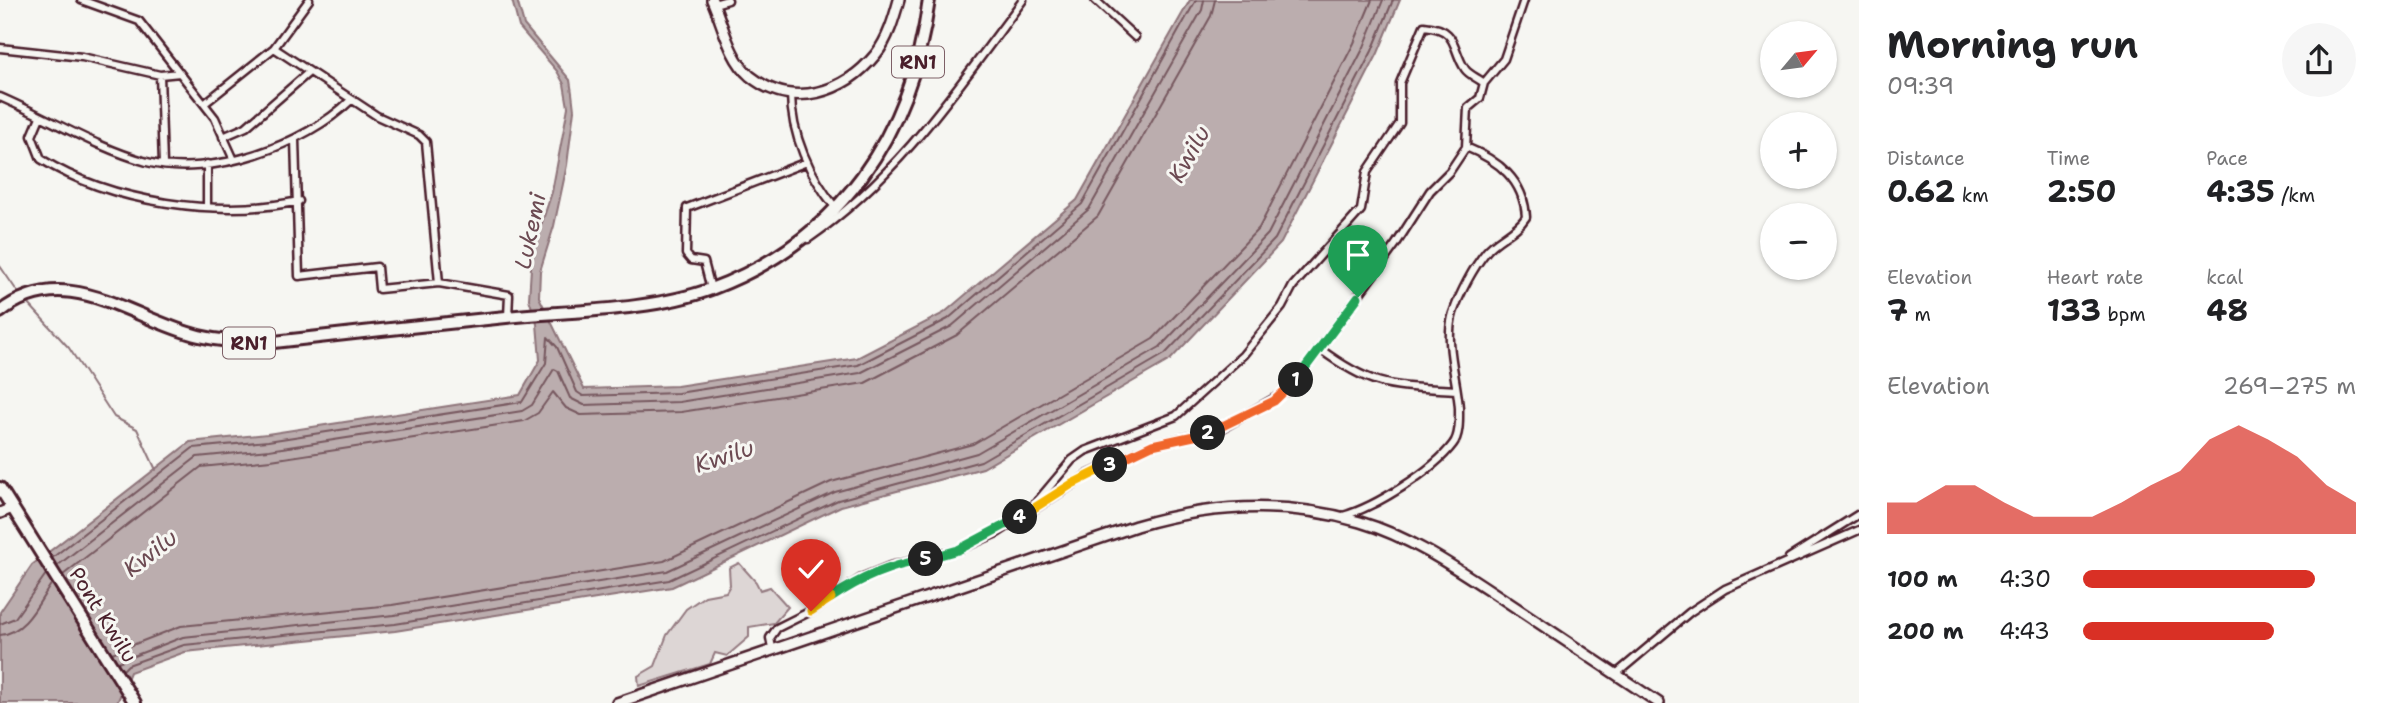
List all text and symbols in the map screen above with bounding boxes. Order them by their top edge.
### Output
text: Morning run [1887,19,2138,70]
north arrow [1760,21,1838,98]
map controls [1760,21,1837,280]
button: share [2282,23,2356,97]
road number: RN1 [892,46,944,78]
text: 09:39 [1887,71,1954,101]
button: + [1760,112,1837,189]
water label: Kwilu [1161,120,1217,188]
text: Distance [1887,146,1965,171]
text: Time [2047,146,2090,171]
text: Pace [2206,146,2248,171]
text: 0.62 [1887,171,1955,212]
text: 2:50 [2047,171,2116,212]
text: 4:35 [2206,171,2275,212]
text: km [1955,183,1989,208]
text: /km [2275,183,2315,208]
water label: Lukemi [507,190,553,272]
button: − [1760,203,1837,280]
pin [1328,225,1388,297]
icon: arrive [1339,236,1377,274]
text: Elevation [1887,265,1972,290]
text: Heart rate [2047,265,2143,290]
text: kcal [2206,265,2243,290]
text: 7 [1887,290,1908,331]
text: 133 [2047,290,2101,331]
text: 48 [2206,290,2248,331]
text: m [1908,302,1931,327]
text: bpm [2101,302,2146,327]
road number: RN1 [223,328,275,358]
pin: 1 [1278,362,1314,398]
text: 1 [1291,367,1300,392]
text: Elevation [1887,371,1990,401]
text: 269–275 m [2223,371,2356,401]
pin: 2 [1190,416,1226,450]
text: 2 [1201,420,1214,445]
water label: Kwilu [690,432,758,480]
pin: 3 [1092,448,1128,482]
text: 3 [1103,452,1116,477]
pin: 4 [1002,500,1038,534]
text: 4 [1013,504,1026,529]
water label: Kwilu [117,522,183,584]
pin [781,539,841,611]
pin: 5 [908,542,944,576]
text: 5 [920,546,931,571]
icon: check [792,550,830,588]
street label: Pont Kwilu [63,562,143,668]
text: 100 m [1887,564,1958,594]
text: 4:30 [1999,564,2051,594]
text: 200 m [1887,616,1964,646]
text: 4:43 [1999,616,2050,646]

